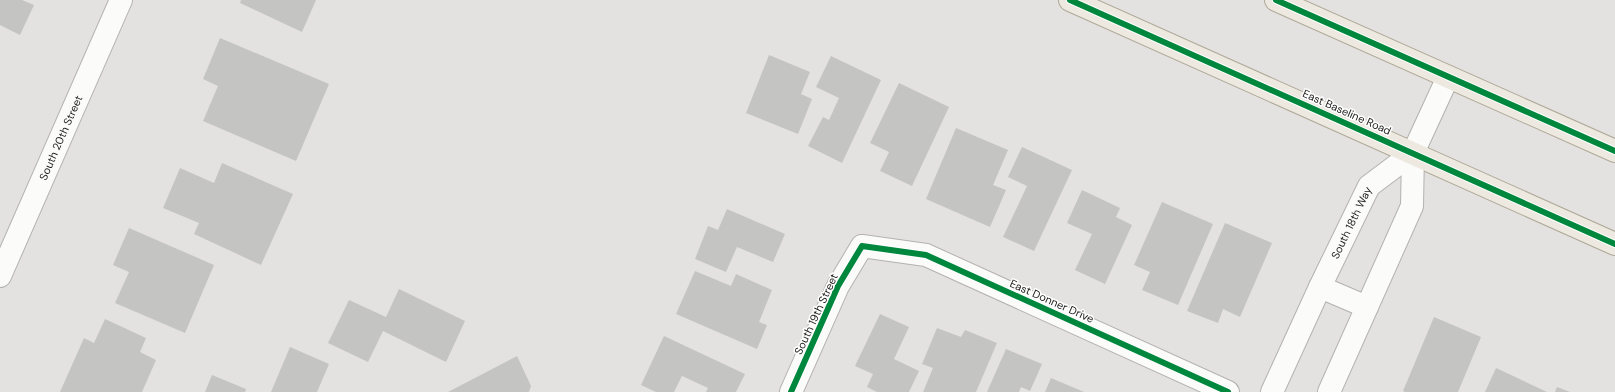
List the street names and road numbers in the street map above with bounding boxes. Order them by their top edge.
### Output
street label: East Baseline Road [1301,86,1393,138]
street label: South 20th Street [36,93,85,182]
street label: South 18th Way [1328,184,1375,261]
street label: South 19th Street [791,271,841,357]
street label: East Donner Drive [1008,276,1096,326]

